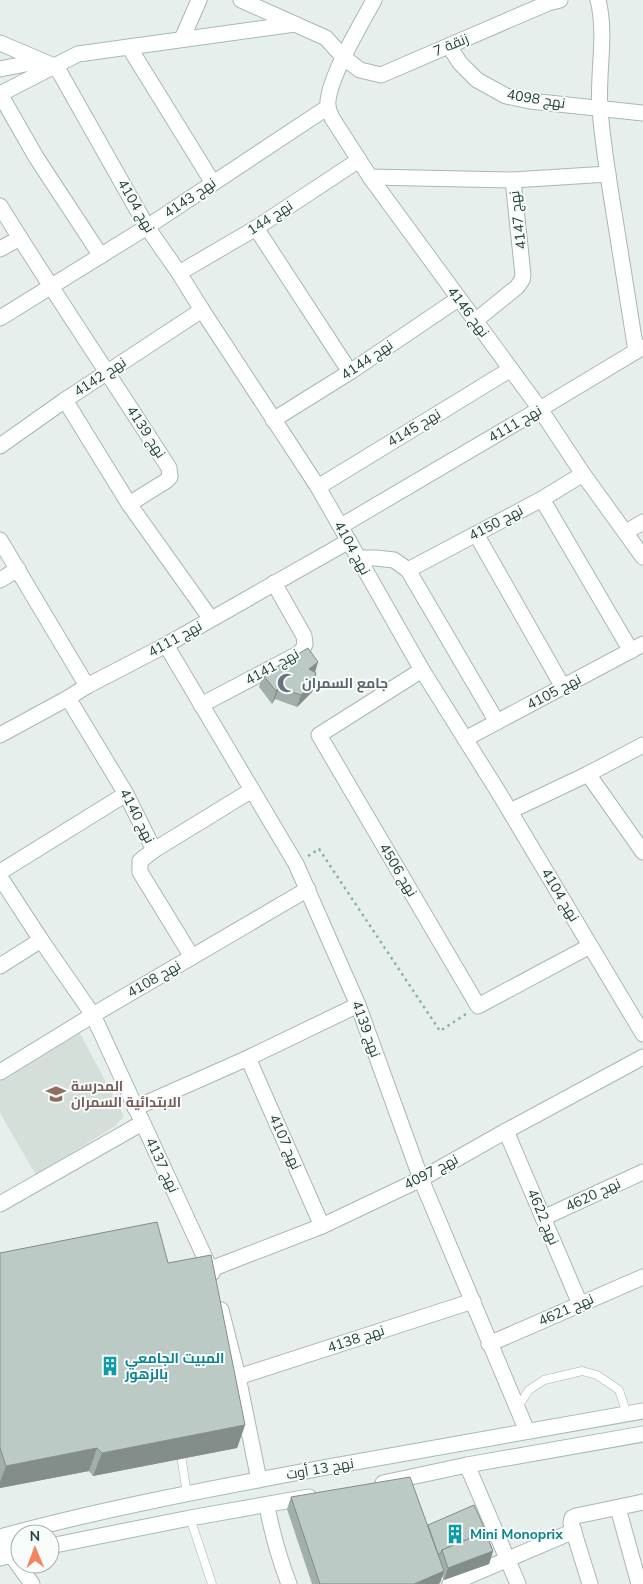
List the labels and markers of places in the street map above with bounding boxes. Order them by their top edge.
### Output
mosque icon: جامع السمران [276,672,298,694]
place label: جامع السمران [302,674,388,693]
place label: المدرسة الابتدائية السمران [71,1077,181,1112]
school or university icon: المدرسة الابتدائية السمران [45,1083,67,1105]
place label: المبيت الجامعي بالزهور [124,1349,224,1384]
building icon: المبيت الجامعي بالزهور [99,1355,121,1377]
building icon: Mini Monoprix [444,1523,466,1545]
place label: Mini Monoprix [470,1525,563,1544]

